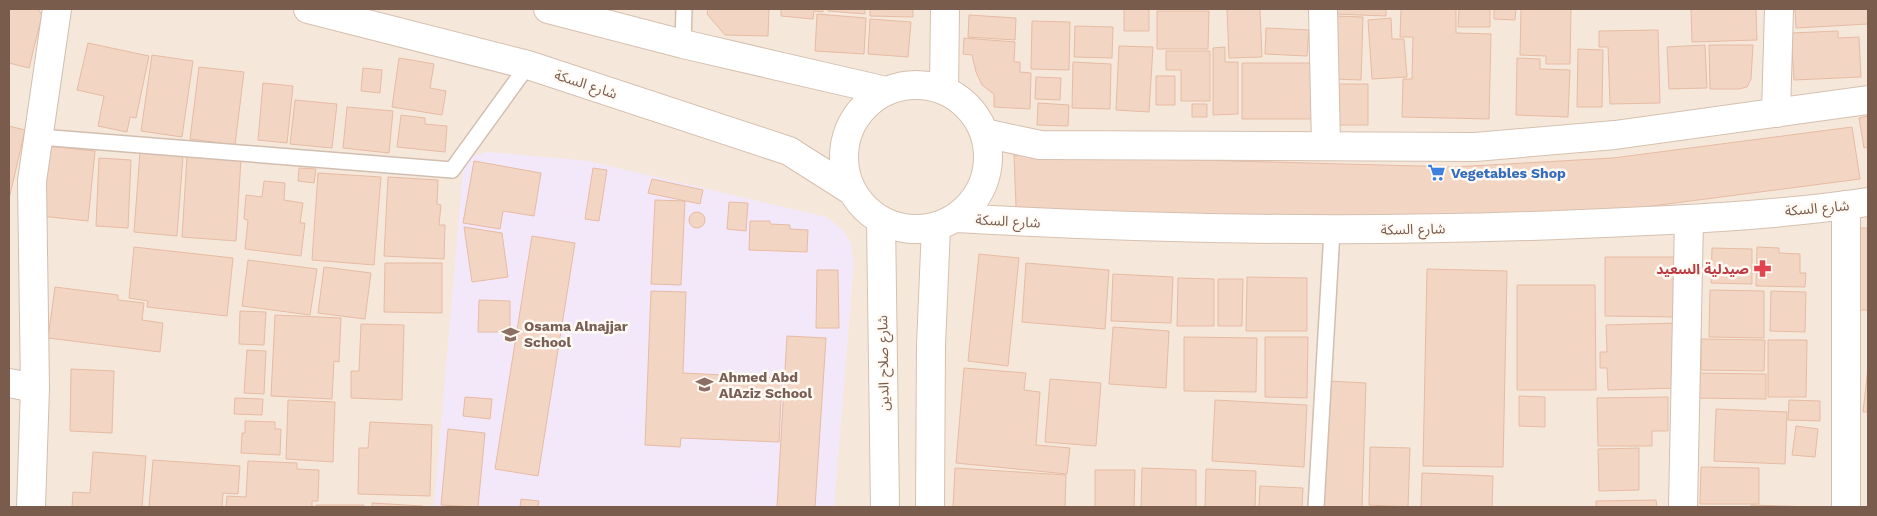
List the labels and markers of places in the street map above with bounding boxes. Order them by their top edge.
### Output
supermarket icon: Vegetables Shop [1427,163,1447,183]
place label: Vegetables Shop [1451,165,1566,181]
pharmacy icon: صيدلية السعيد [1753,259,1773,279]
place label: صيدلية السعيد [1656,261,1749,277]
place label: Osama Alnajjar School [524,318,628,350]
school or university icon: Osama Alnajjar School [500,324,520,344]
place label: Ahmed Abd AlAziz School [719,369,812,401]
school or university icon: Ahmed Abd AlAziz School [695,375,715,395]

